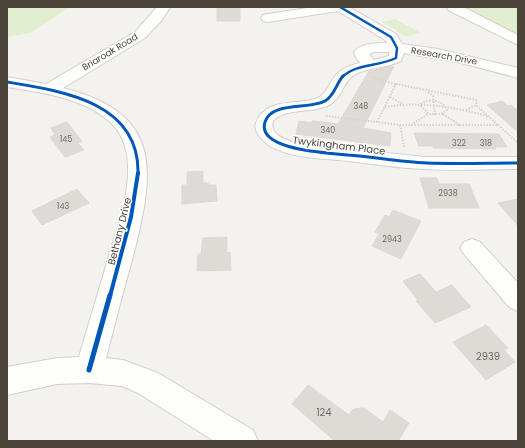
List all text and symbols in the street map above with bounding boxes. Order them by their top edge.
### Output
street label: Briaroak Road [80,31,140,73]
street label: Research Drive [410,44,478,68]
house number: 348 [354,101,368,112]
house number: 340 [321,125,335,136]
street label: Twykingham Place [292,132,386,159]
house number: 145 [60,134,72,145]
house number: 322 [452,138,466,149]
house number: 318 [480,138,492,149]
house number: 2938 [438,188,458,199]
street label: Bethany Drive [104,196,135,266]
house number: 143 [57,201,69,212]
house number: 2943 [382,234,402,245]
house number: 2939 [476,349,500,364]
house number: 124 [316,405,332,420]

